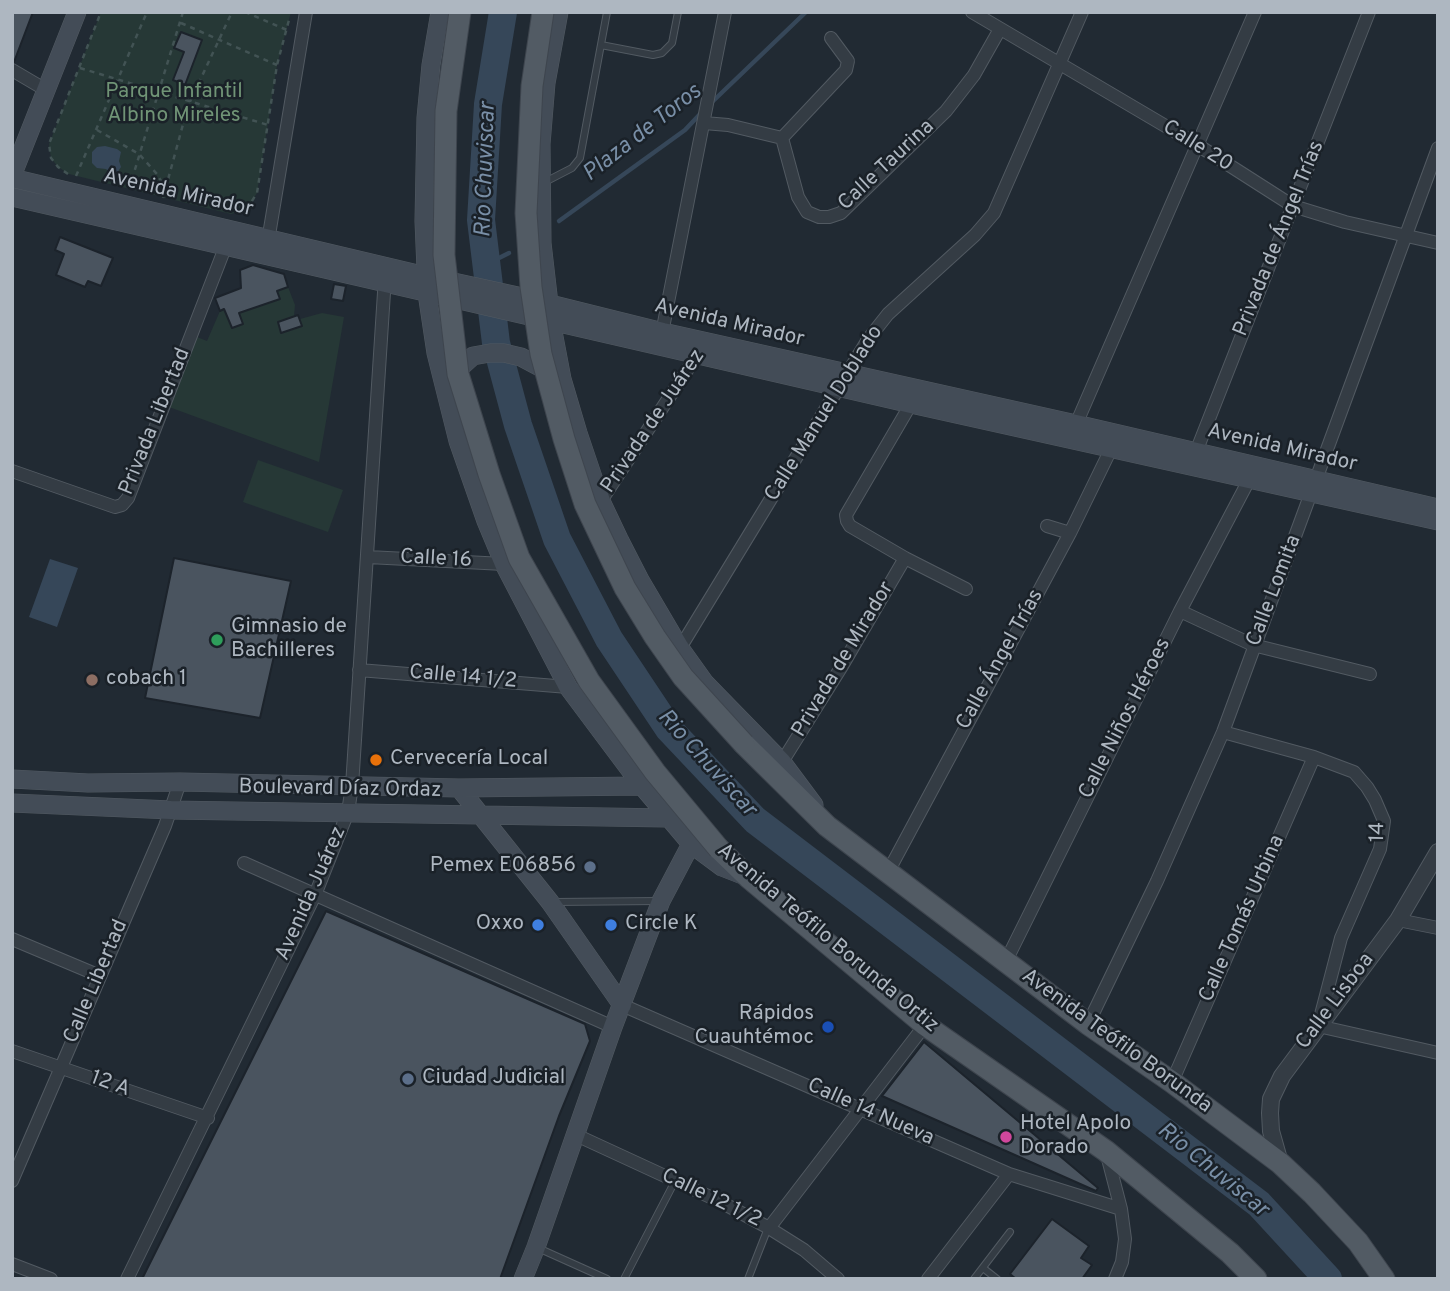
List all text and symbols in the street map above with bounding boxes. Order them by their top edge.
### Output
water label: Plaza de Toros [578,79,708,189]
park label: Parque Infantil Albino Mireles [105,80,243,130]
water label: Rio Chuviscar [471,102,503,238]
street label: Calle Taurina [834,115,940,217]
street label: Calle 20 [1157,116,1237,178]
street label: Privada de Ángel Trías [1229,137,1331,341]
street label: Avenida Mirador [101,164,255,224]
street label: Avenida Mirador [652,294,806,354]
street label: Calle Manuel Doblado [761,321,889,507]
street label: Privada Libertad [115,345,197,499]
street label: Privada de Juárez [597,345,711,499]
street label: Avenida Mirador [1205,419,1359,479]
street label: Calle Lomita [1242,532,1308,650]
street label: Calle 16 [399,546,473,574]
street label: Privada de Mirador [788,578,900,742]
street label: Calle Ángel Trías [952,585,1050,735]
place label: Gimnasio de Bachilleres [231,615,347,665]
marker: Gimnasio de Bachilleres [209,632,225,648]
street label: Calle Niños Héroes [1075,634,1177,804]
street label: Calle 14 1/2 [408,661,518,695]
place label: cobach 1 [106,667,187,693]
marker: cobach 1 [84,672,100,688]
water label: Rio Chuviscar [650,704,762,824]
place label: Cervecería Local [390,747,548,773]
marker: Cervecería Local [368,752,384,768]
street label: Boulevard Díaz Ordaz [238,776,442,804]
street label: 14 [1366,822,1392,842]
street label: Avenida Juárez [271,823,353,965]
street label: Calle Tomás Urbina [1195,832,1291,1006]
street label: Avenida Teófilo Borunda Ortiz [711,839,943,1039]
place label: Pemex E06856 [430,854,576,880]
marker: Pemex E06856 [582,859,598,875]
place label: Oxxo [476,912,524,938]
place label: Circle K [625,912,698,938]
street label: Calle Libertad [60,916,134,1048]
marker: Oxxo [530,917,546,933]
marker: Circle K [603,917,619,933]
street label: Calle Lisboa [1292,949,1380,1055]
street label: Avenida Teófilo Borunda [1016,964,1216,1120]
place label: Rápidos Cuauhtémoc [694,1002,814,1052]
marker: Rápidos Cuauhtémoc [820,1019,836,1035]
street label: 12 A [87,1066,133,1104]
place label: Ciudad Judicial [422,1066,565,1092]
marker: Ciudad Judicial [400,1071,416,1087]
street label: Calle 14 Nueva [803,1074,937,1152]
place label: Hotel Apolo Dorado [1020,1112,1131,1162]
water label: Rio Chuviscar [1151,1118,1273,1224]
marker: Hotel Apolo Dorado [998,1129,1014,1145]
street label: Calle 12 1/2 [657,1164,765,1234]

